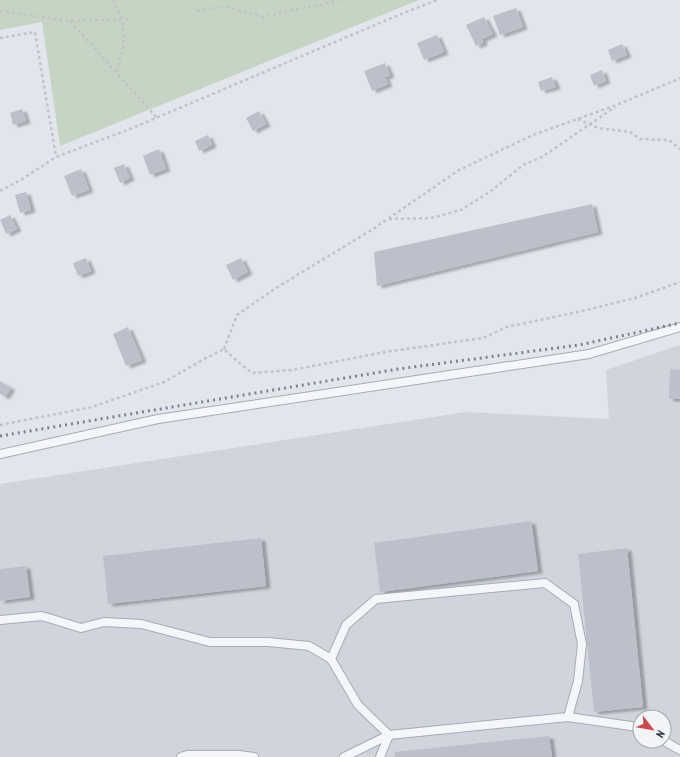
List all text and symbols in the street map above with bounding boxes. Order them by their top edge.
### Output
north arrow [632,709,672,749]
text: N [653,728,668,740]

